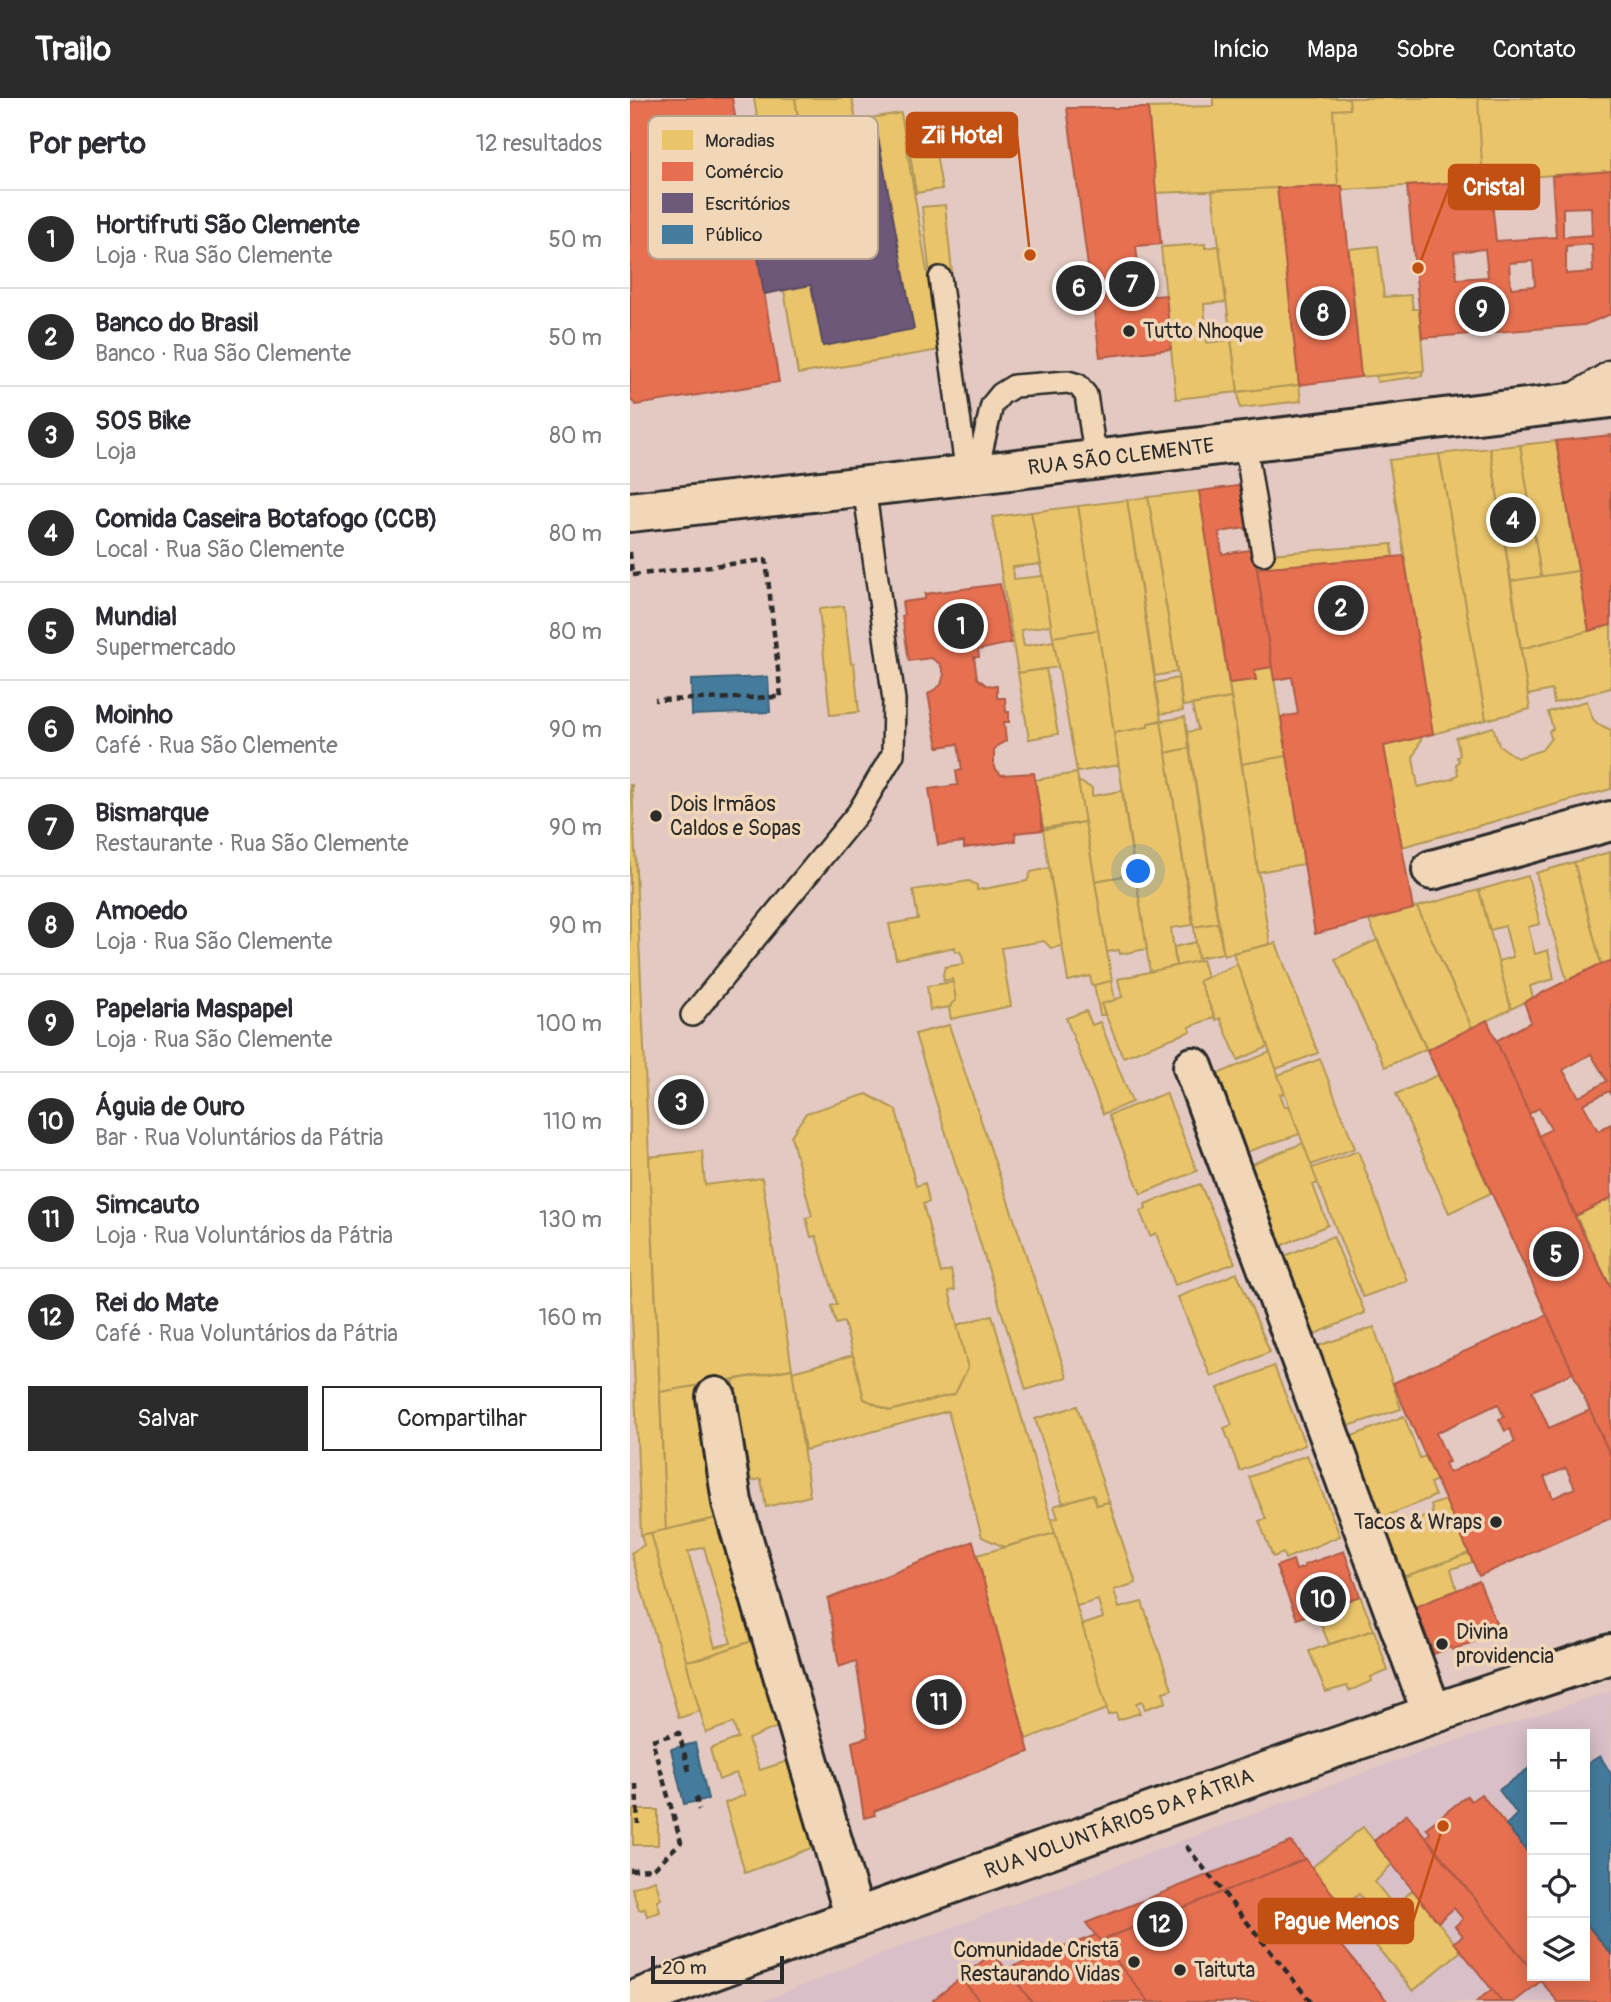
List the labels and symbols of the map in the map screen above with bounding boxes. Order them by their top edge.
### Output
callout: Zii Hotel [907,113,1017,157]
legend [648,116,878,259]
text: Zii Hotel [921,121,1003,150]
text: Moradias [705,129,775,153]
text: Comércio [705,160,783,184]
callout: Cristal [1449,165,1539,209]
text: Cristal [1463,173,1525,202]
text: Escritórios [705,192,791,216]
text: Público [705,223,762,247]
pin: 7 [1109,258,1155,310]
pin: 6 [1056,262,1102,314]
pin: 9 [1459,283,1505,335]
pin: 8 [1300,287,1346,339]
place label: Tutto Nhoque [1143,318,1264,345]
marker: Tutto Nhoque [1121,323,1137,339]
street label: RUA SÃO CLEMENTE [1026,432,1216,482]
pin: 4 [1490,494,1536,546]
pin: 2 [1318,582,1364,634]
pin: 1 [938,600,984,652]
place label: Dois Irmãos Caldos e Sopas [670,791,801,842]
marker: Dois Irmãos Caldos e Sopas [648,808,664,824]
your location [1121,854,1155,888]
pin: 3 [658,1076,704,1128]
pin: 5 [1533,1228,1579,1280]
place label: Tacos & Wraps [1354,1509,1483,1536]
marker: Tacos & Wraps [1488,1514,1504,1530]
pin: 10 [1300,1573,1346,1625]
place label: Divina providencia [1456,1619,1554,1670]
marker: Divina providencia [1434,1636,1450,1652]
pin: 11 [916,1676,962,1728]
street label: RUA VOLUNTÁRIOS DA PÁTRIA [981,1763,1257,1885]
pin: 12 [1137,1898,1183,1950]
callout: Pague Menos [1259,1899,1413,1943]
text: Pague Menos [1273,1907,1399,1936]
place label: Comunidade Cristã Restaurando Vidas [953,1937,1121,1988]
scale bar [651,1953,784,1985]
marker: Comunidade Cristã Restaurando Vidas [1126,1954,1142,1970]
place label: Taituta [1194,1957,1255,1984]
marker: Taituta [1172,1962,1188,1978]

